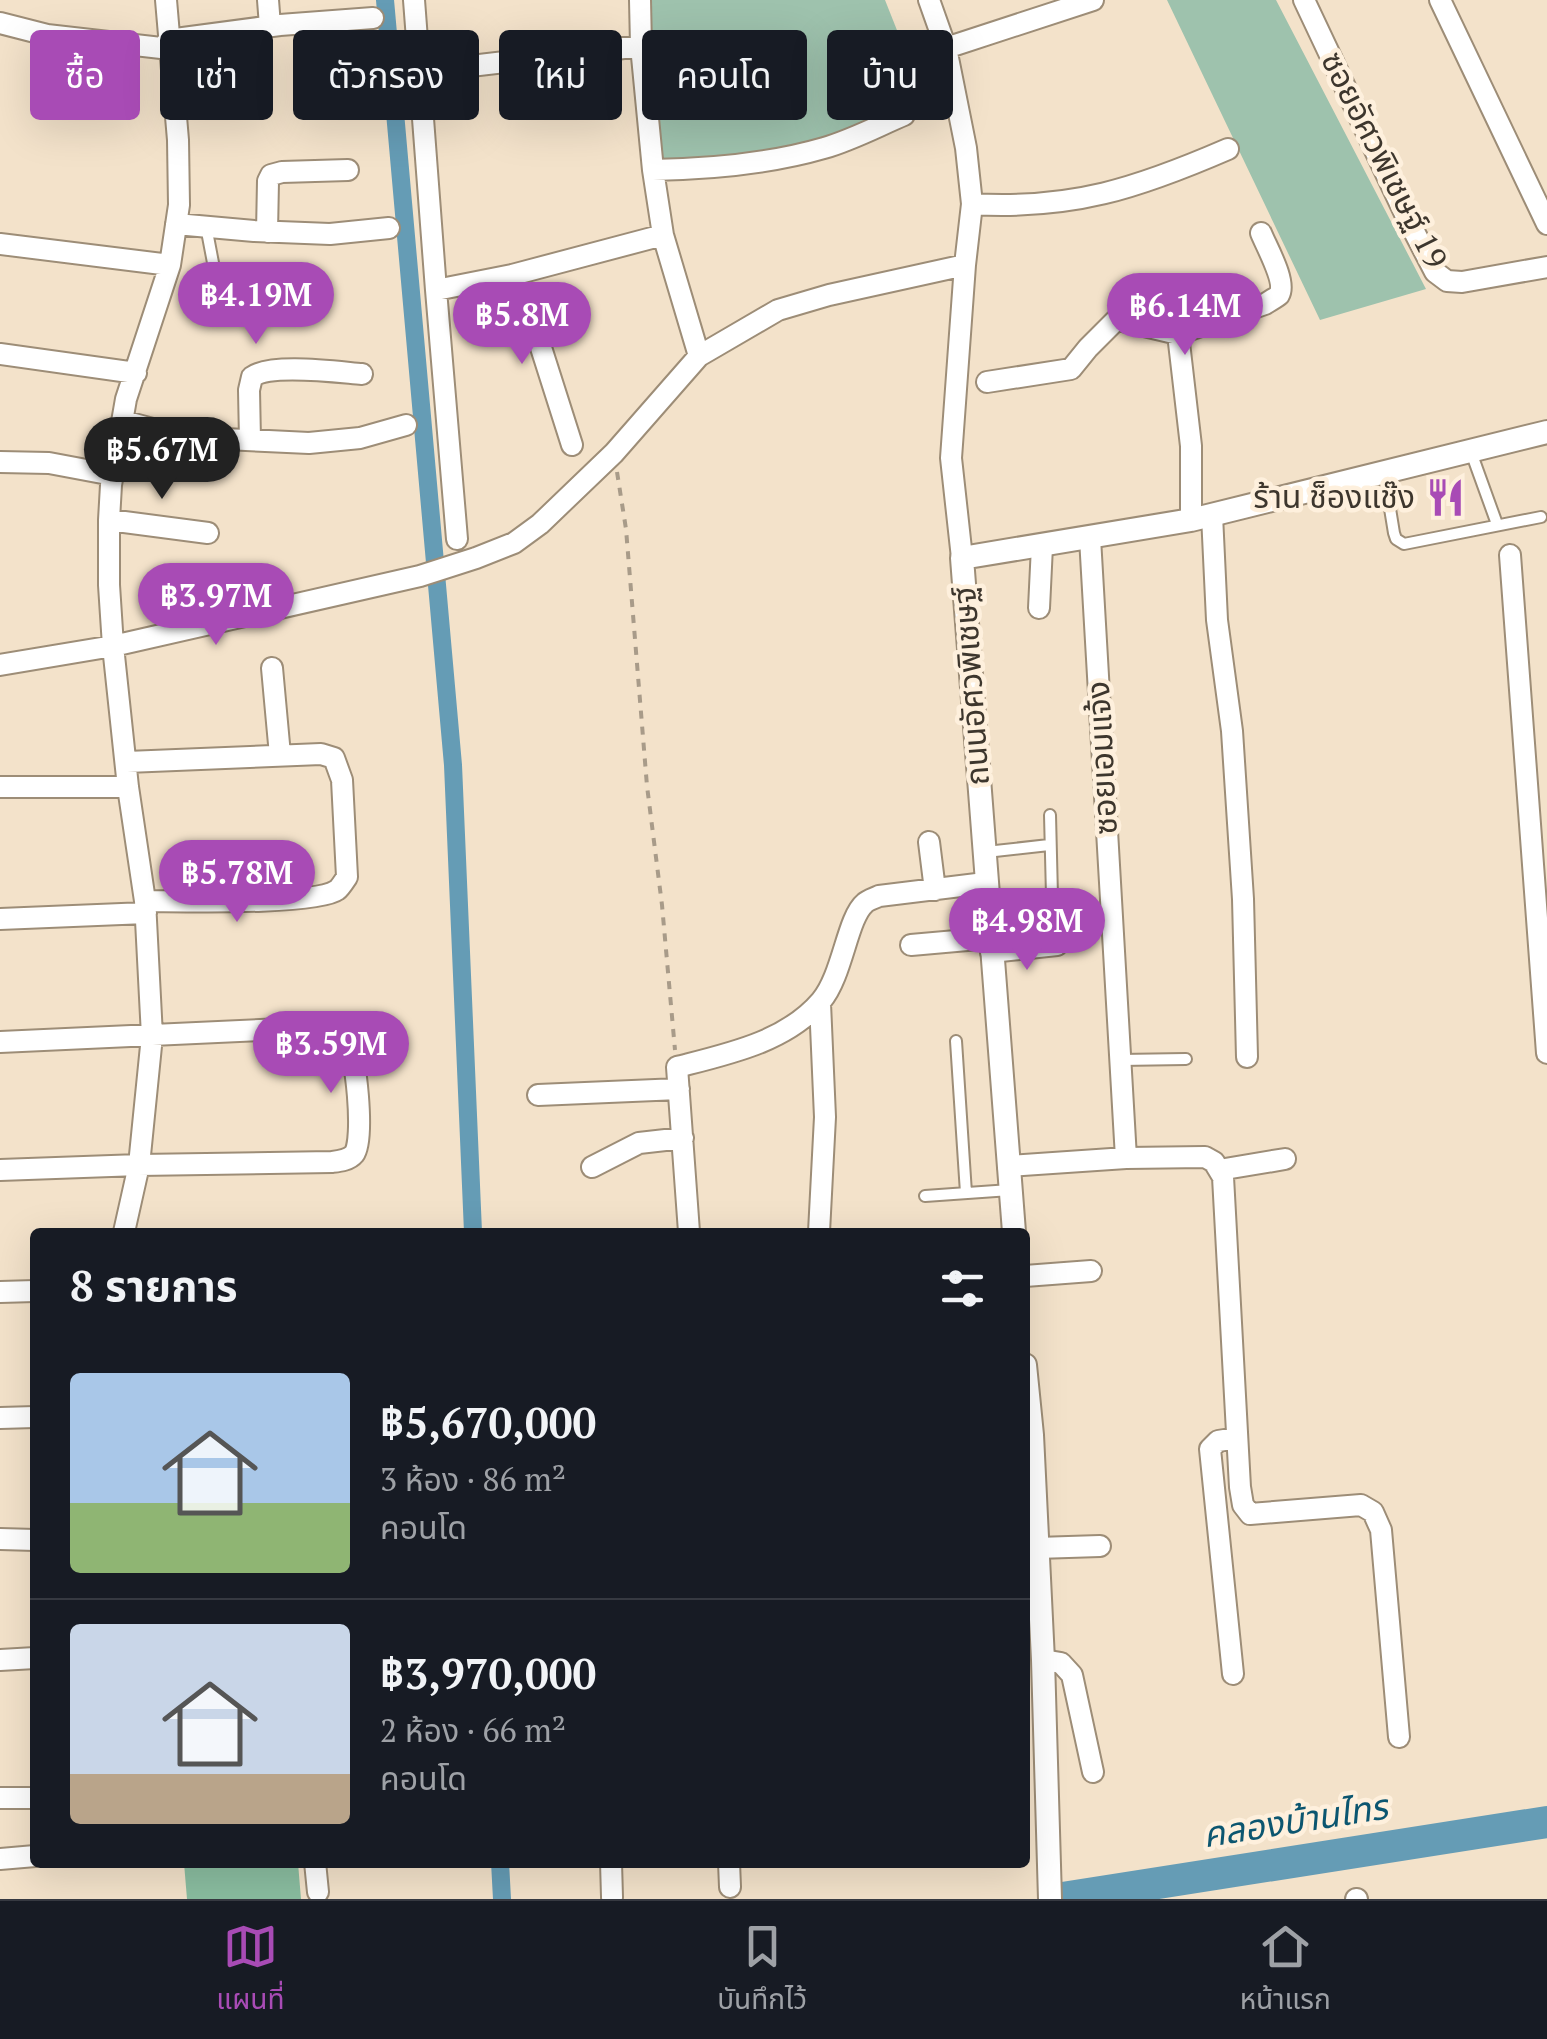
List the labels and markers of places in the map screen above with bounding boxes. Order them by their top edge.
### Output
pin: ฿4.19M [175,262,337,347]
pin: ฿6.14M [1104,273,1266,358]
pin: ฿5.8M [452,282,592,367]
pin: ฿5.67M [81,417,243,502]
place label: ร้าน ช็องแช๊ง [1253,475,1415,517]
restaurant icon: ร้าน ช็องแช๊ง [1424,476,1466,518]
pin: ฿3.97M [135,563,297,648]
pin: ฿5.78M [156,840,318,925]
pin: ฿4.98M [946,888,1108,973]
pin: ฿3.59M [250,1011,412,1096]

